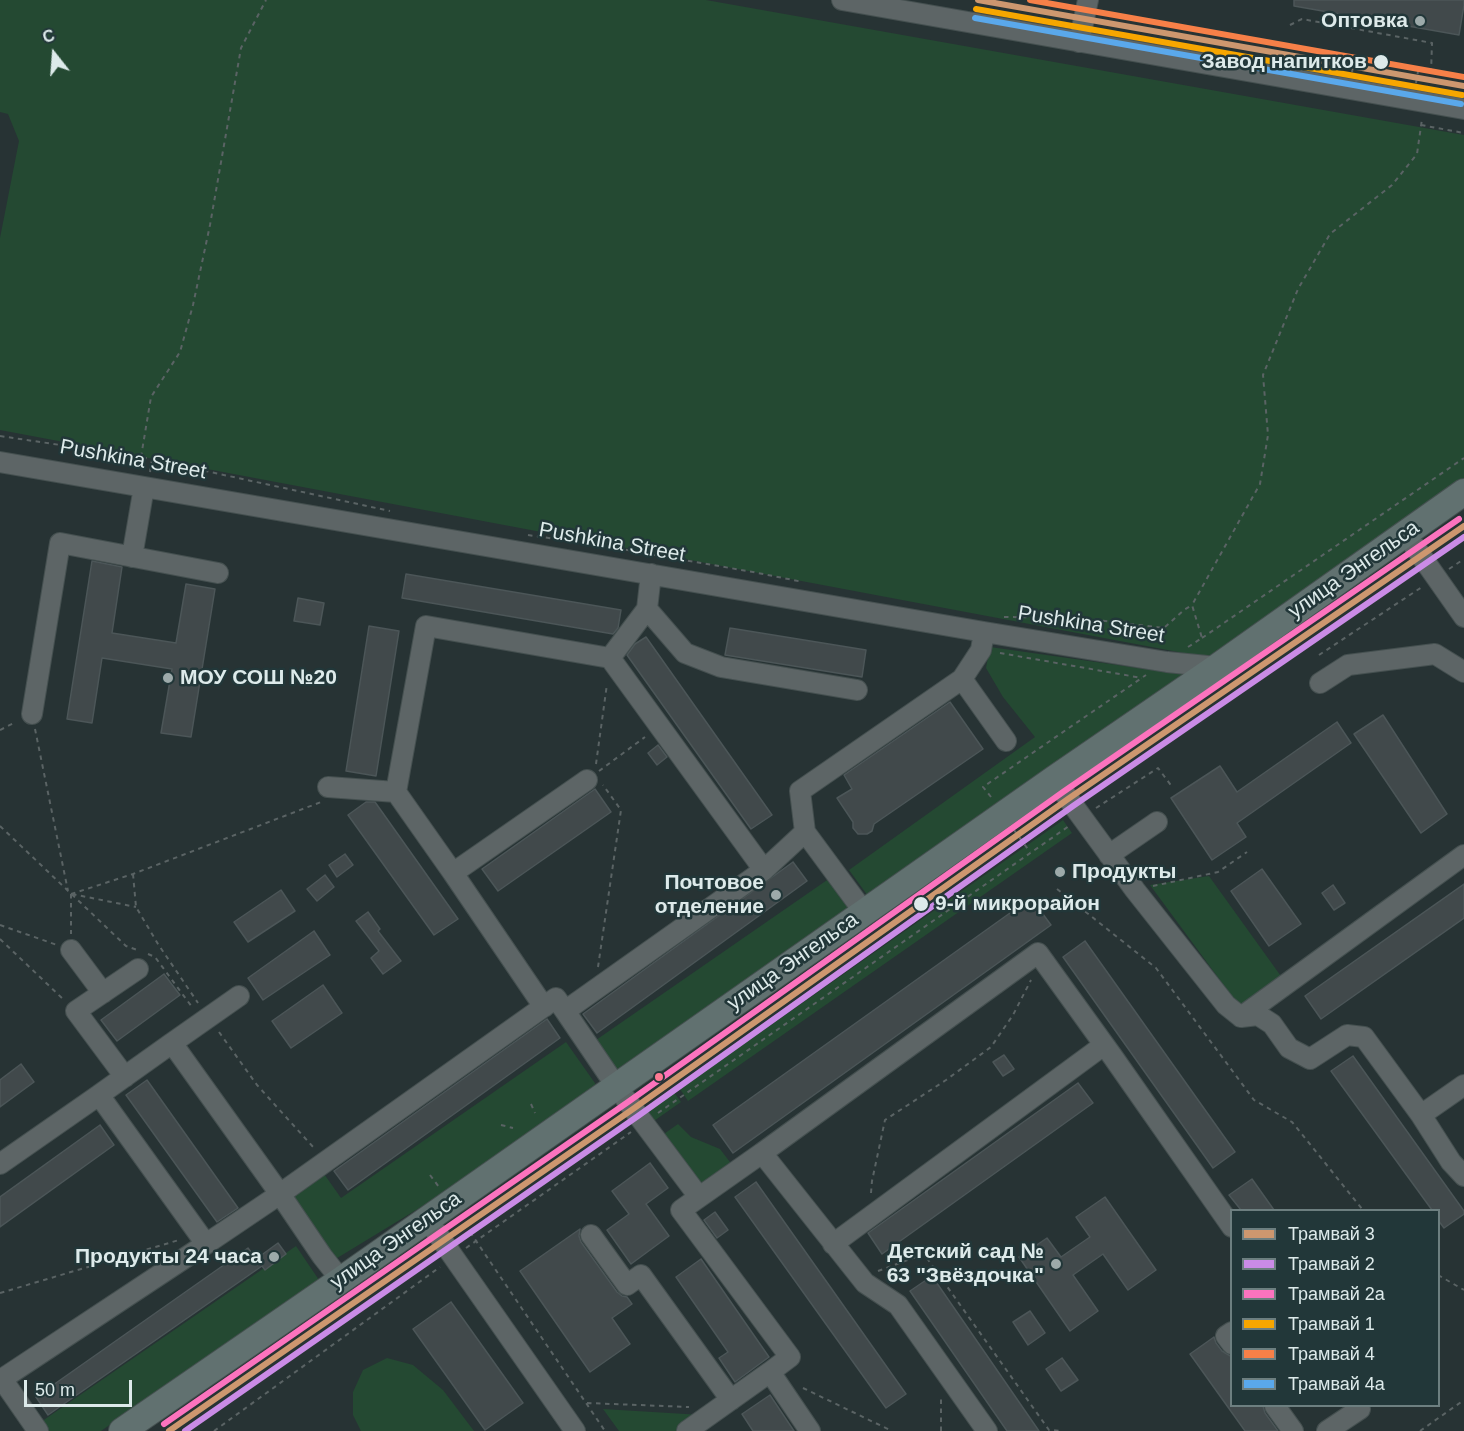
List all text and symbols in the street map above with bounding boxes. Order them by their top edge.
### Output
place label: Оптовка [1321,8,1408,34]
marker: Оптовка [1413,14,1427,28]
north arrow [24,24,84,84]
text: С [41,26,57,46]
place label: Завод напитков [1202,49,1367,75]
marker: Завод напитков [1372,53,1390,71]
street label: Pushkina Street [58,435,208,485]
street label: улица Энгельса [1284,516,1424,624]
street label: Pushkina Street [537,518,687,568]
street label: Pushkina Street [1016,601,1166,649]
place label: МОУ СОШ №20 [180,665,337,691]
marker: МОУ СОШ №20 [161,671,175,685]
place label: Продукты [1072,859,1176,885]
marker: Продукты [1053,865,1067,879]
place label: Почтовое отделение [655,870,764,920]
marker: Почтовое отделение [769,888,783,902]
place label: 9-й микрорайон [935,891,1100,917]
marker: 9-й микрорайон [912,895,930,913]
street label: улица Энгельса [723,908,863,1016]
unlabelled marker [653,1071,665,1083]
street label: улица Энгельса [326,1187,466,1295]
legend [1230,1209,1440,1407]
text: Трамвай 3 [1288,1224,1375,1244]
place label: Детский сад № 63 "Звёздочка" [887,1239,1044,1289]
place label: Продукты 24 часа [75,1244,262,1270]
marker: Продукты 24 часа [267,1250,281,1264]
text: Трамвай 2 [1288,1254,1375,1274]
marker: Детский сад № 63 "Звёздочка" [1049,1257,1063,1271]
text: Трамвай 2а [1288,1284,1385,1304]
text: Трамвай 1 [1288,1314,1375,1334]
text: Трамвай 4 [1288,1344,1375,1364]
scale bar [27,1368,135,1406]
text: Трамвай 4а [1288,1374,1385,1394]
text: 50 m [35,1380,75,1400]

